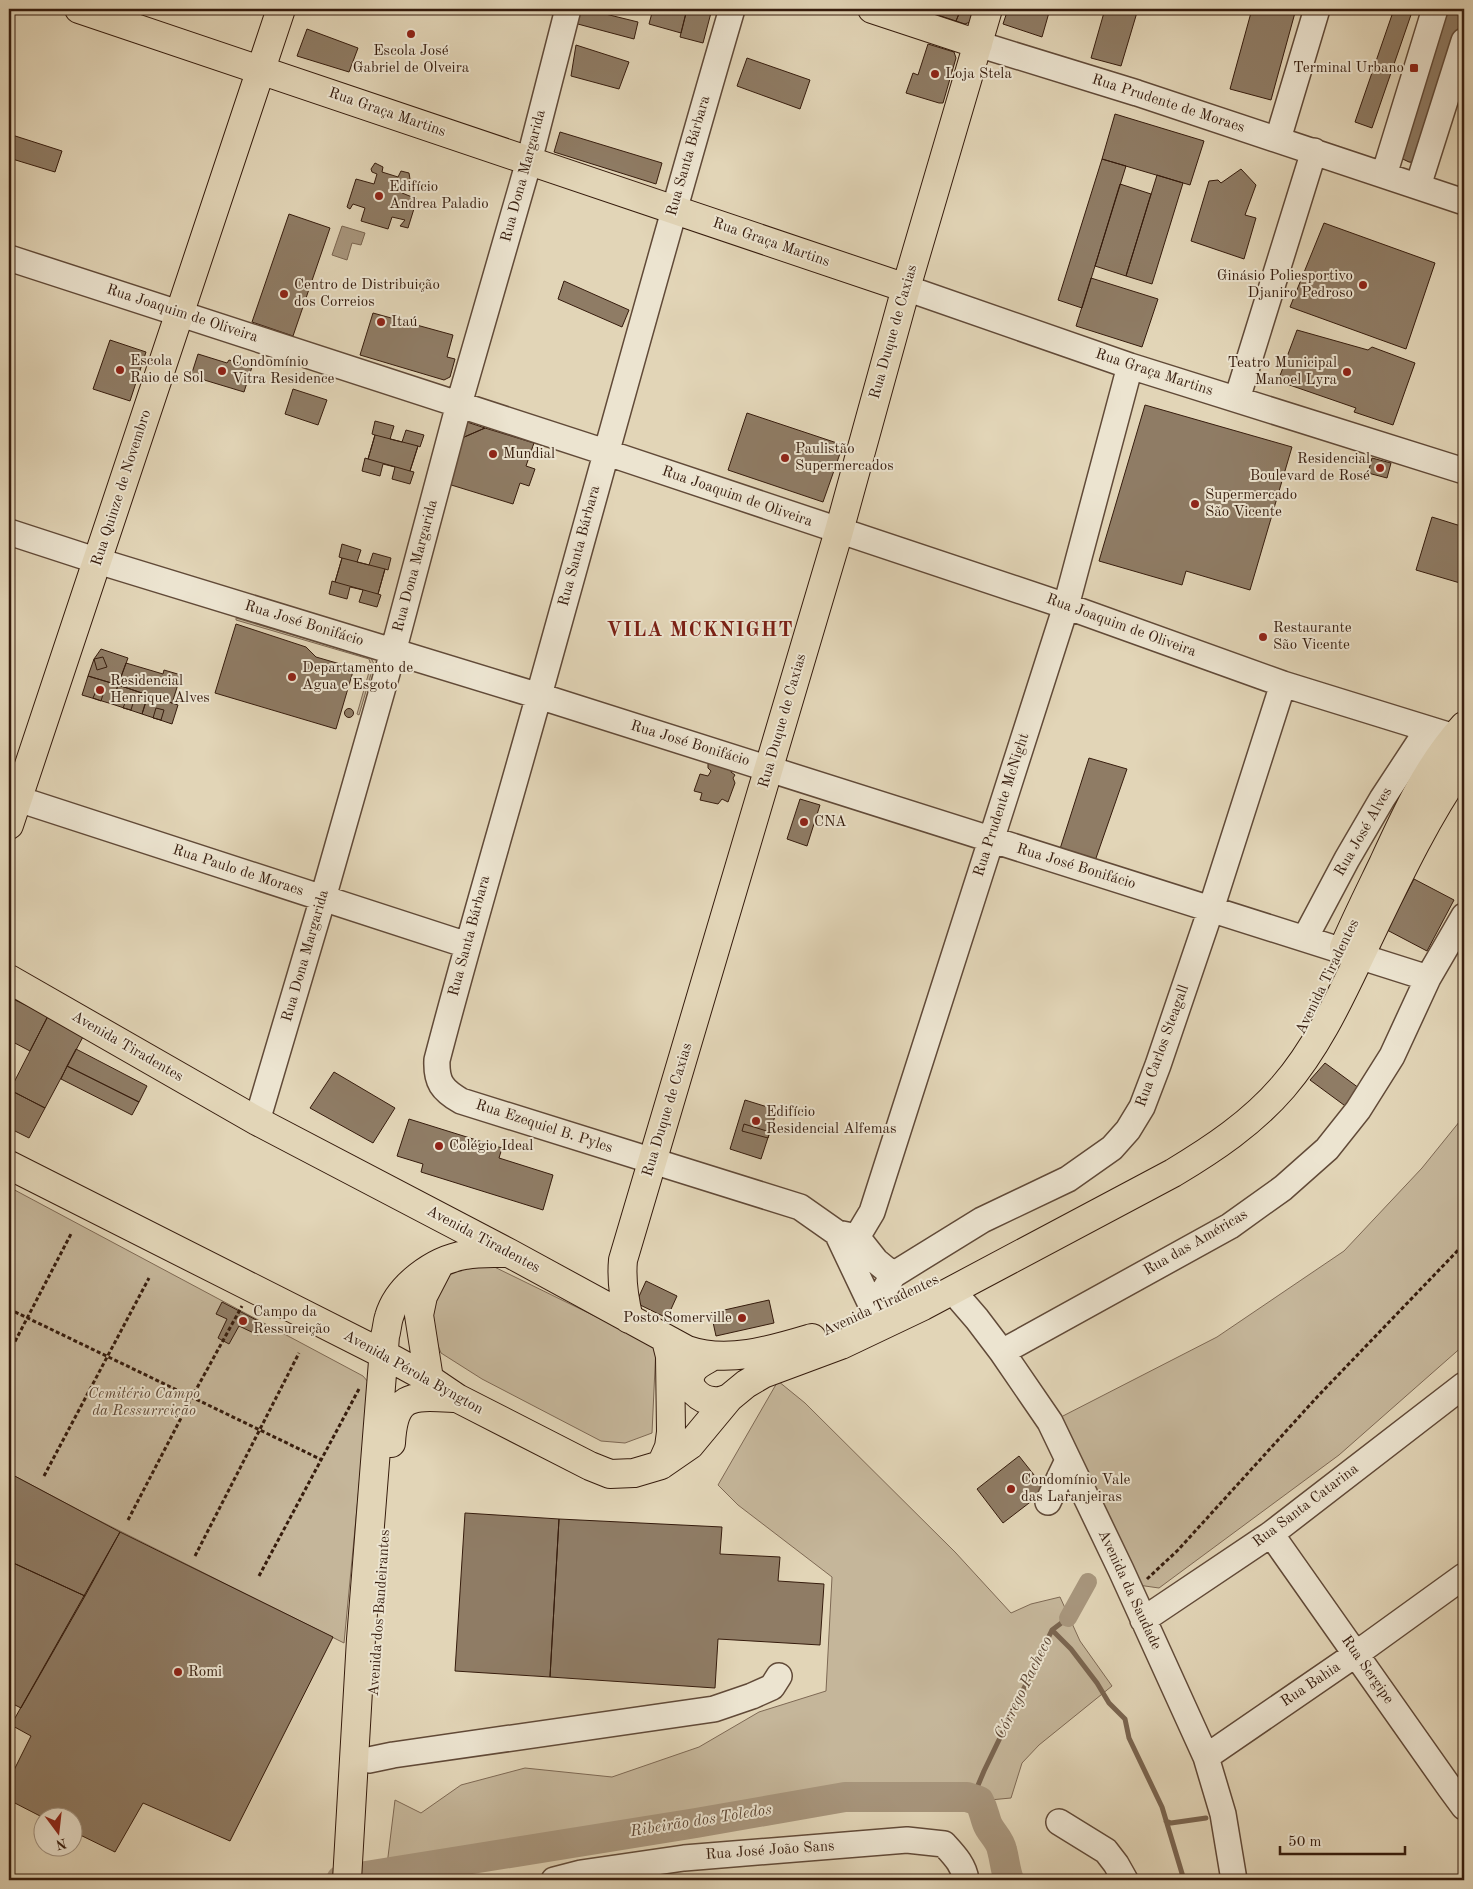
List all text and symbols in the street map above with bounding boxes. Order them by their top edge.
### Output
marker: Escola José Gabriel de Olveira [405,28,417,40]
place label: Escola José Gabriel de Olveira [353,44,470,76]
place label: Terminal Urbano [1293,61,1404,76]
marker: Terminal Urbano [1408,62,1420,74]
place label: Loja Stela [945,67,1012,82]
marker: Loja Stela [929,68,941,80]
street label: Rua Prudente de Moraes [1090,72,1246,136]
street label: Rua Graça Martins [326,86,448,140]
street label: Rua Santa Bárbara [665,93,714,218]
street label: Rua Dona Margarida [499,108,549,244]
place label: Edifício Andrea Paladio [389,180,489,212]
marker: Edifício Andrea Paladio [373,190,385,202]
street label: Rua Graça Martins [710,216,832,270]
street label: Rua Duque de Caxias [868,263,920,401]
place label: Ginásio Poliesportivo Djaniro Pedroso [1217,269,1353,301]
place label: Centro de Distribuição dos Correios [294,278,440,310]
marker: Ginásio Poliesportivo Djaniro Pedroso [1357,279,1369,291]
street label: Rua Joaquim de Oliveira [104,282,260,346]
marker: Centro de Distribuição dos Correios [278,288,290,300]
place label: Itaú [391,315,418,330]
marker: Itaú [375,316,387,328]
street label: Rua Graça Martins [1093,347,1215,399]
place label: Escola Raio de Sol [130,354,204,386]
place label: Condomínio Vitra Residence [232,355,335,387]
place label: Teatro Municipal Manoel Lyra [1227,356,1338,388]
marker: Escola Raio de Sol [114,364,126,376]
marker: Condomínio Vitra Residence [216,365,228,377]
marker: Teatro Municipal Manoel Lyra [1341,366,1353,378]
street label: Rua Quinze de Novembro [90,408,154,568]
place label: Paulistão Supermercados [795,442,894,474]
place label: Mundial [503,447,555,462]
marker: Mundial [487,448,499,460]
marker: Paulistão Supermercados [779,452,791,464]
place label: Residencial Boulevard de Rosé [1250,452,1370,484]
marker: Residencial Boulevard de Rosé [1374,462,1386,474]
street label: Rua Joaquim de Oliveira [660,464,815,530]
street label: Rua Santa Bárbara [557,483,604,608]
place label: Supermercado São Vicente [1205,488,1297,520]
street label: Rua Dona Margarida [391,498,441,634]
marker: Supermercado São Vicente [1189,498,1201,510]
street label: Rua Joaquim de Oliveira [1044,592,1198,660]
street label: Rua José Bonifácio [243,599,365,649]
district label: VILA MCKNIGHT [607,621,794,641]
place label: Restaurante São Vicente [1273,621,1352,653]
marker: Restaurante São Vicente [1257,631,1269,643]
street label: Rua Duque de Caxias [757,652,809,790]
place label: Departamento de Agua e Esgoto [302,661,413,693]
marker: Departamento de Agua e Esgoto [286,671,298,683]
place label: Residencial Henrique Alves [110,674,210,706]
marker: Residencial Henrique Alves [94,684,106,696]
street label: Rua José Bonifácio [629,719,751,769]
street label: Rua Prudente McNight [972,731,1032,879]
street label: Rua José Alves [1333,785,1395,879]
place label: CNA [814,815,847,830]
marker: CNA [798,816,810,828]
street label: Rua José Bonifácio [1015,842,1137,892]
street label: Rua Paulo de Moraes [171,843,305,899]
street label: Rua Santa Bárbara [447,873,494,998]
street label: Rua Dona Margarida [280,888,332,1024]
street label: Avenida Tiradentes [1294,917,1362,1037]
street label: Rua Carlos Steagall [1134,983,1192,1109]
street label: Avenida Tiradentes [69,1009,185,1085]
street label: Rua Duque de Caxias [641,1041,695,1179]
street label: Rua Ezequiel B. Pyles [474,1098,614,1156]
place label: Edifício Residencial Alfemas [766,1105,896,1137]
marker: Edifício Residencial Alfemas [750,1115,762,1127]
place label: Colégio Ideal [449,1139,533,1154]
marker: Colégio Ideal [433,1140,445,1152]
street label: Avenida Tiradentes [424,1204,542,1276]
street label: Rua das Américas [1141,1207,1251,1279]
street label: Avenida Tiradentes [821,1273,941,1339]
place label: Campo da Ressureição [253,1305,330,1337]
place label: Posto Somerville [623,1311,732,1326]
marker: Posto Somerville [736,1312,748,1324]
marker: Campo da Ressureição [237,1315,249,1327]
street label: Avenida Pérola Byngton [341,1328,485,1418]
park label: Cemitério Campo da Ressurreição [88,1387,200,1419]
street label: Rua Santa Catarina [1250,1461,1362,1550]
place label: Condomínio Vale das Laranjeiras [1021,1473,1130,1505]
marker: Condomínio Vale das Laranjeiras [1005,1483,1017,1495]
street label: Avenida da Saudade [1095,1528,1163,1652]
street label: Avenida dos Bandeirantes [367,1529,393,1697]
street label: Rua Sergipe [1338,1633,1396,1707]
water label: Córrego Pacheco [992,1634,1056,1742]
street label: Rua Bahia [1279,1660,1344,1710]
place label: Romi [188,1665,222,1680]
marker: Romi [172,1666,184,1678]
water label: Ribeirão dos Toledos [628,1802,773,1840]
north arrow [32,1806,82,1856]
scale bar [1280,1824,1406,1856]
text: N [54,1835,68,1852]
text: 50 m [1288,1835,1322,1850]
street label: Rua José João Sans [705,1839,835,1863]

